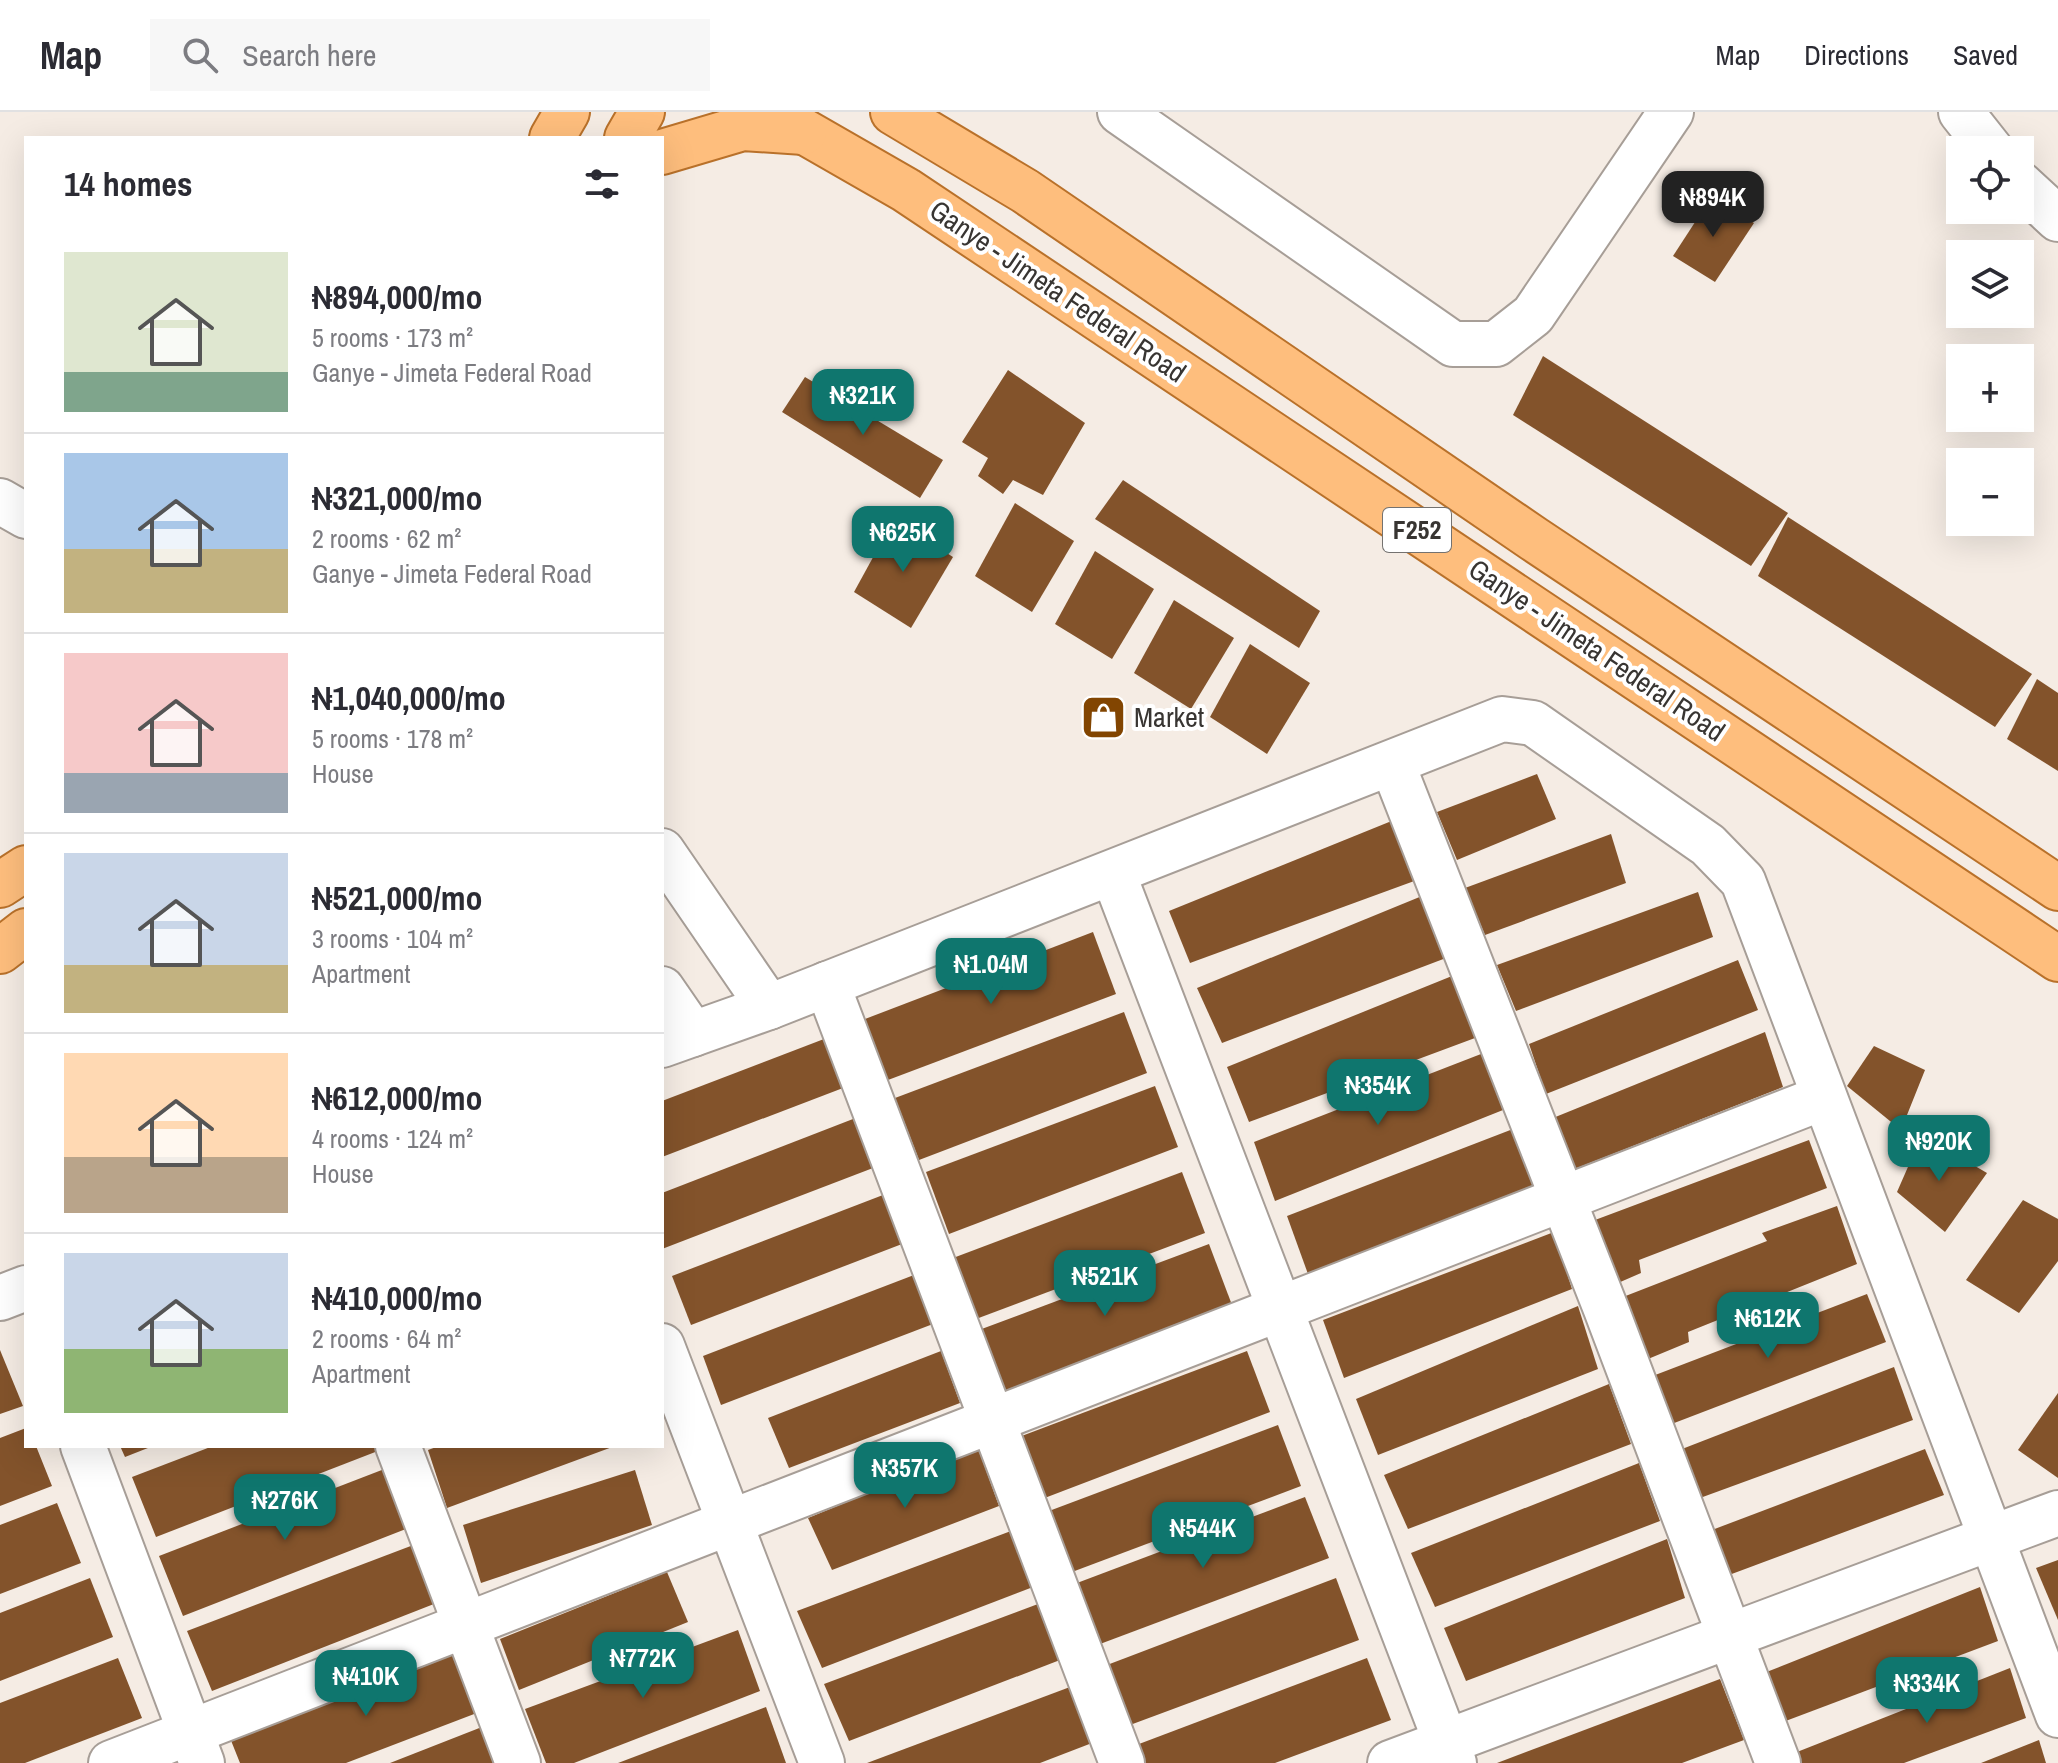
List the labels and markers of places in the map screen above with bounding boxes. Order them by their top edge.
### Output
pin: ₦894K [1657,171,1769,239]
pin: ₦321K [807,369,919,437]
pin: ₦625K [847,506,959,574]
shop icon: Market [1079,693,1127,741]
place label: Market [1134,698,1204,736]
pin: ₦1.04M [926,938,1056,1006]
pin: ₦354K [1322,1059,1434,1127]
pin: ₦920K [1883,1115,1995,1183]
pin: ₦521K [1049,1250,1161,1318]
pin: ₦612K [1712,1292,1824,1360]
pin: ₦357K [849,1442,961,1510]
pin: ₦276K [229,1474,341,1542]
pin: ₦544K [1147,1502,1259,1570]
pin: ₦772K [587,1632,699,1700]
pin: ₦410K [310,1650,422,1718]
pin: ₦334K [1871,1657,1983,1725]

